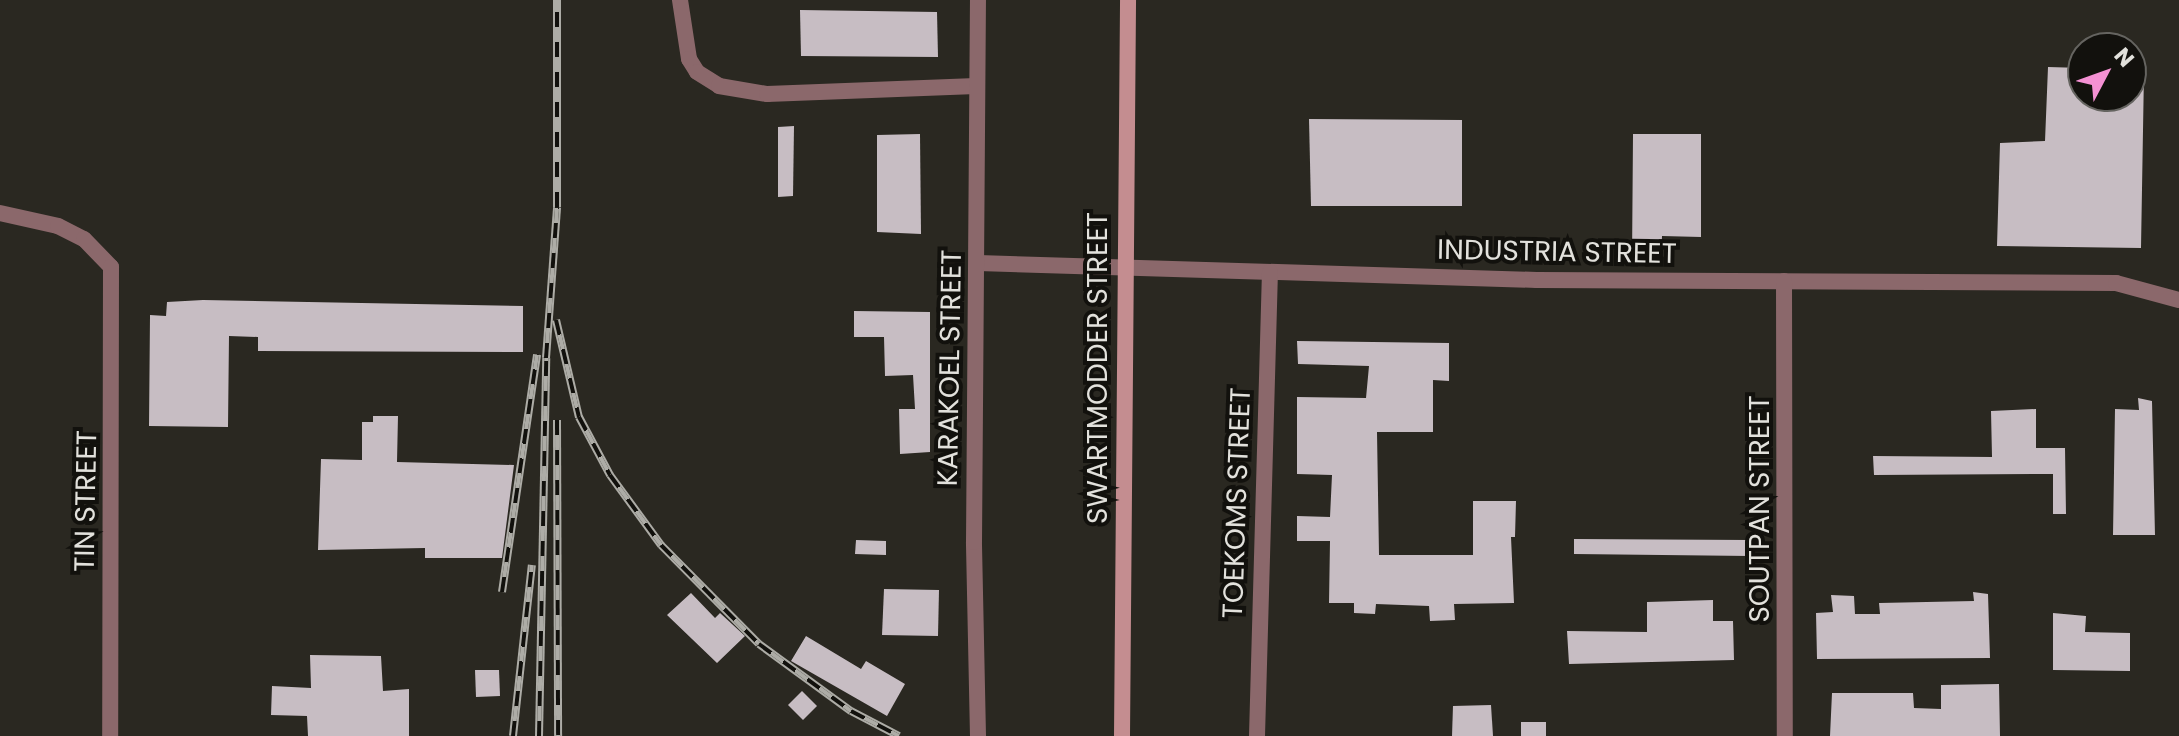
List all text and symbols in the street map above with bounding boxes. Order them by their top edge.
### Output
north arrow [2067,32,2147,112]
text: N [2107,41,2141,74]
street label: SWARTMODDER STREET [1081,212,1115,524]
street label: INDUSTRIA STREET [1437,233,1677,271]
street label: KARAKOEL STREET [931,249,969,487]
street label: TOEKOMS STREET [1216,387,1258,619]
street label: SOUTPAN STREET [1743,395,1777,623]
street label: TIN STREET [68,430,104,572]

